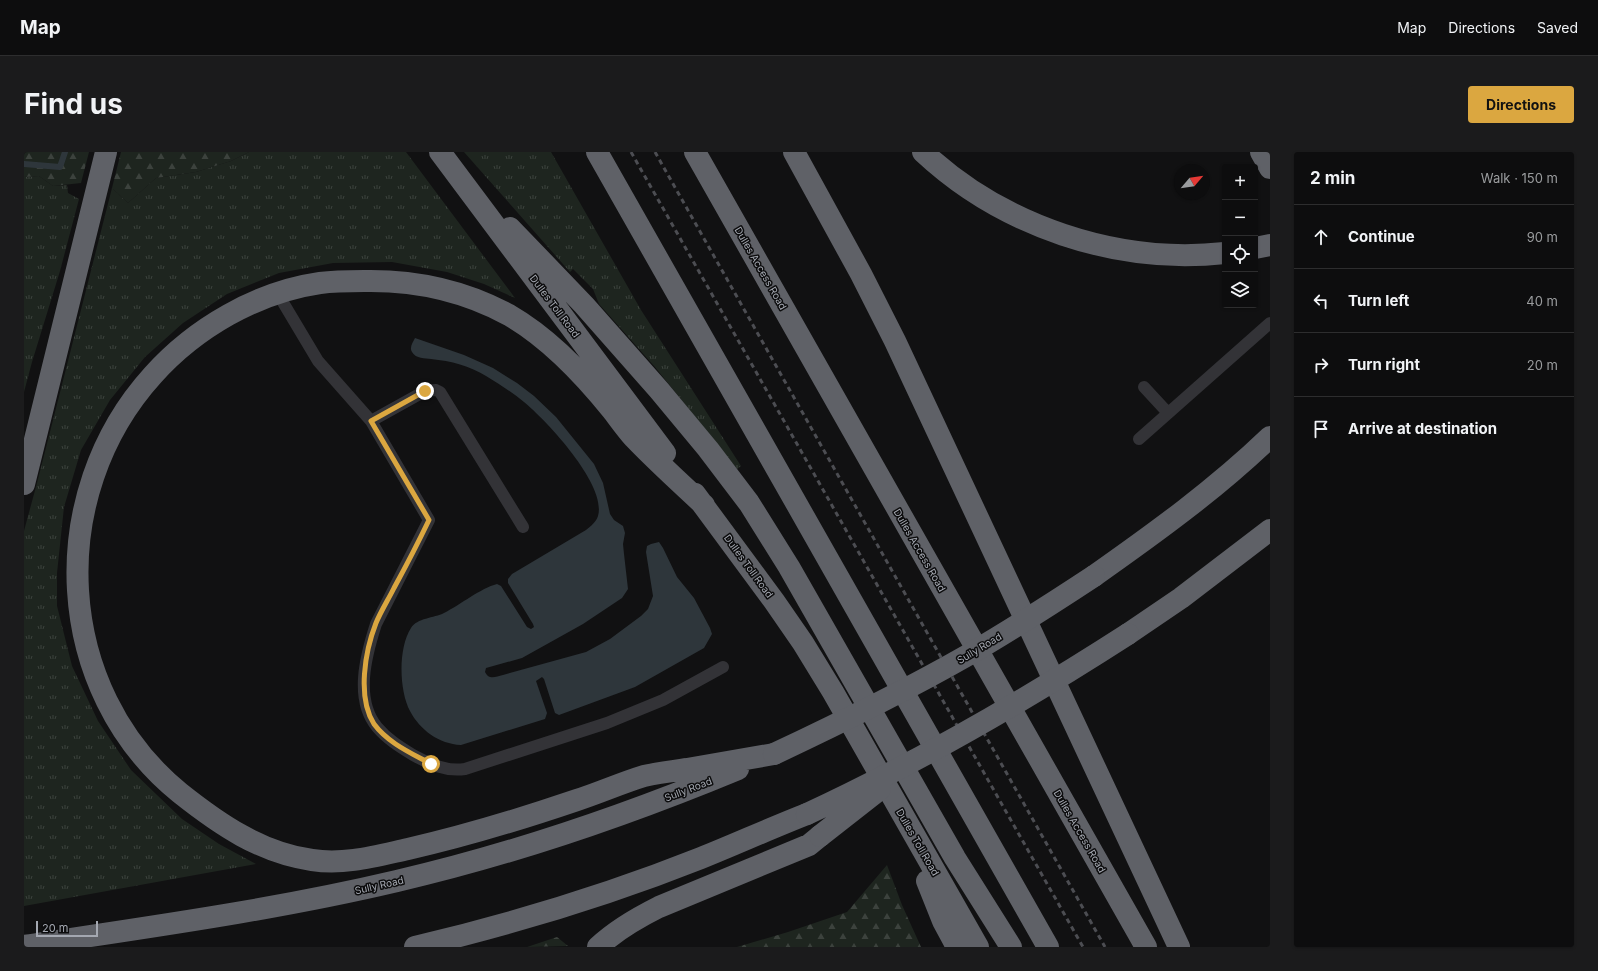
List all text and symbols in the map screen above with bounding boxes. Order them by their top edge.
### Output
text: Map [20,16,61,39]
text: Map [1397,19,1426,36]
text: Directions [1448,19,1515,36]
text: Saved [1537,19,1578,36]
button: Directions [1468,86,1574,123]
text: Find us [24,87,123,121]
north arrow [1174,164,1210,200]
map controls [1222,164,1258,308]
button: + [1222,164,1258,200]
text: 2 min [1310,168,1355,188]
text: Walk · 150 m [1481,170,1558,186]
button: − [1222,200,1258,236]
street label: Dulles Access Road [732,224,790,312]
icon: ahead [1310,226,1332,248]
text: Continue [1348,227,1415,246]
text: 90 m [1527,229,1558,245]
button: locate [1222,236,1258,272]
street label: Dulles Toll Road [528,272,582,340]
button: layers [1222,272,1258,308]
icon: left [1310,290,1332,312]
text: Turn left [1348,291,1409,310]
text: 40 m [1526,293,1558,309]
icon: right [1310,354,1332,376]
text: Turn right [1348,355,1420,374]
text: 20 m [1527,357,1558,373]
route end [416,382,434,400]
icon: arrive [1310,418,1332,440]
text: Arrive at destination [1348,419,1497,438]
street label: Dulles Access Road [891,506,949,594]
street label: Dulles Toll Road [722,532,776,600]
street label: Sully Road [955,630,1003,666]
route start [422,755,440,773]
street label: Sully Road [663,774,713,804]
street label: Dulles Access Road [1051,787,1109,875]
street label: Dulles Toll Road [894,806,942,878]
street label: Sully Road [353,874,405,896]
scale bar [36,919,98,938]
text: 20 m [42,921,68,935]

